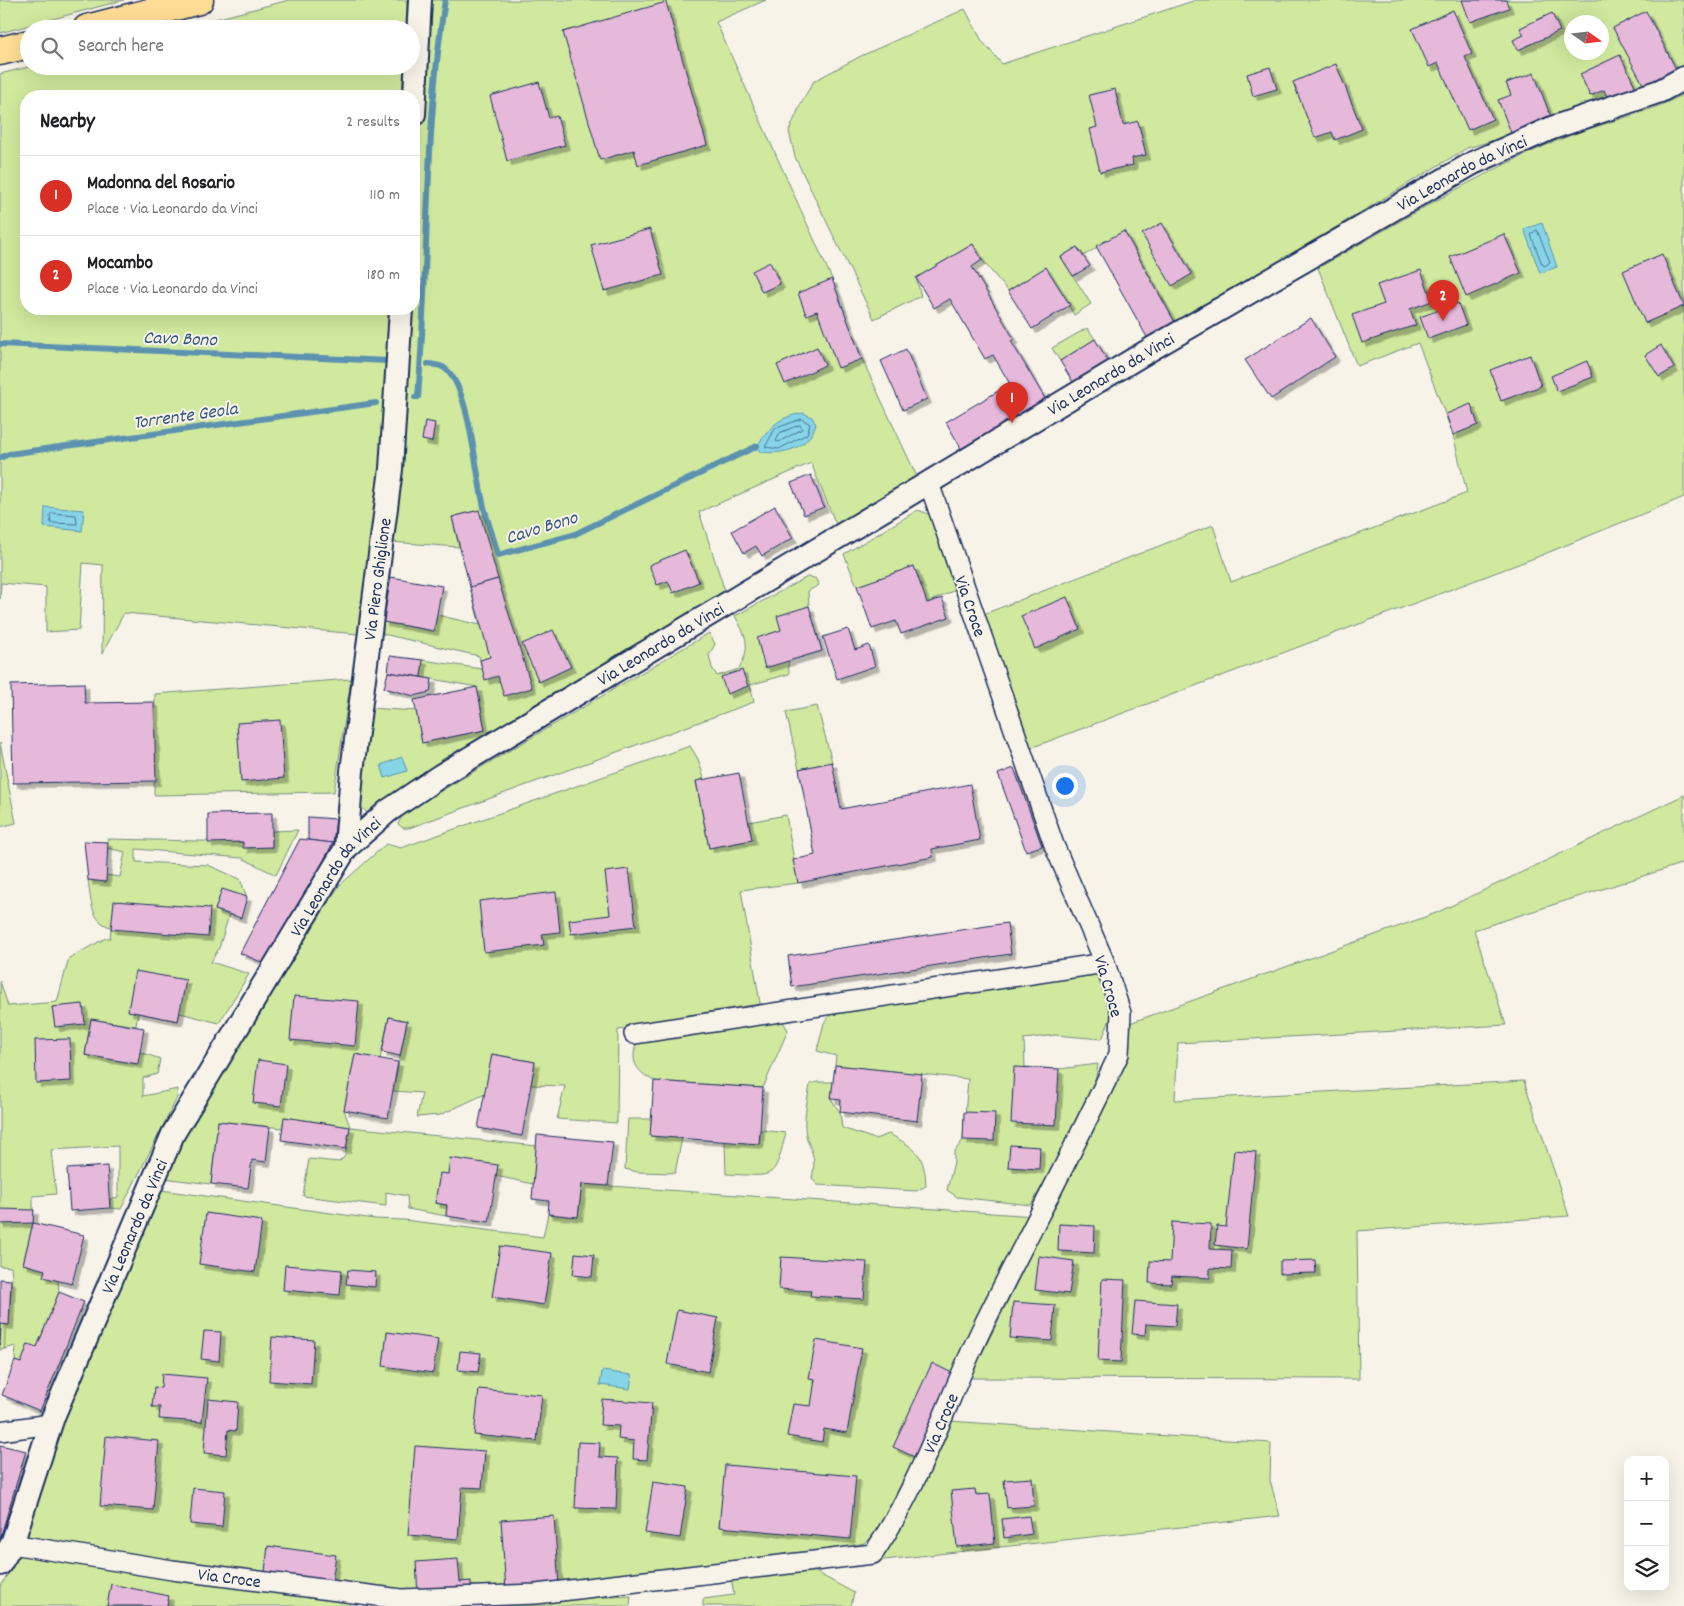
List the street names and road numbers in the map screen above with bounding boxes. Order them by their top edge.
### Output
street label: Via Leonardo da Vinci [1393,131,1532,219]
street label: Via Leonardo da Vinci [1044,328,1180,423]
street label: Via Piero Ghiglione [359,516,400,642]
street label: Via Croce [947,573,991,641]
street label: Via Leonardo da Vinci [593,598,730,694]
street label: Via Leonardo da Vinci [285,812,388,942]
street label: Via Croce [1086,953,1127,1021]
street label: Via Leonardo da Vinci [97,1156,176,1298]
street label: Via Croce [919,1390,967,1458]
street label: Via Croce [196,1563,262,1596]

